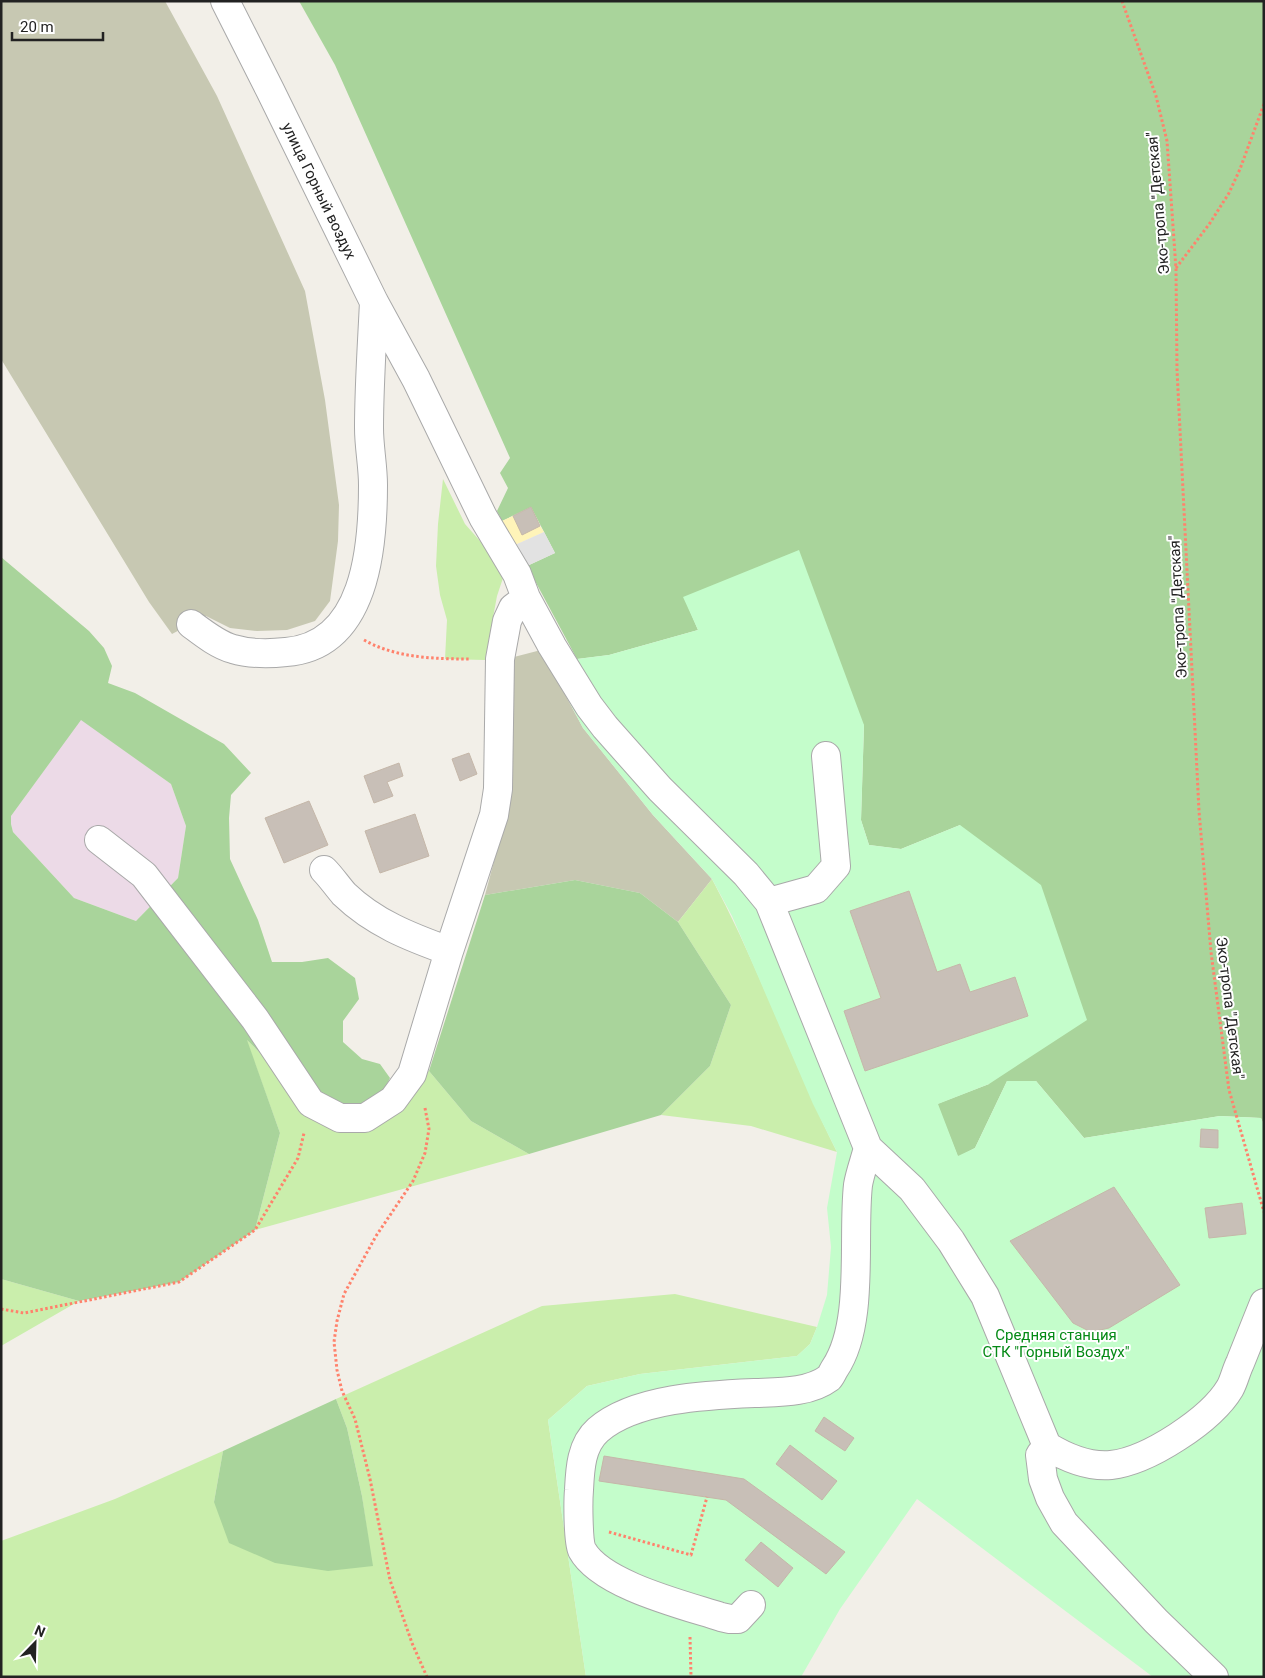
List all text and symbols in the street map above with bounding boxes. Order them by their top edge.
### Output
scale bar [12,10,104,42]
text: 20 m [20,18,54,36]
street label: улица Горный воздух [278,120,360,263]
street label: Эко-тропа "Детская" [1143,131,1173,275]
street label: Эко-тропа "Детская" [1165,535,1191,679]
street label: Эко-тропа "Детская" [1212,936,1248,1080]
park label: Средняя станция СТК "Горный Воздух" [982,1326,1130,1361]
north arrow [10,1618,60,1668]
text: N [32,1622,48,1640]

